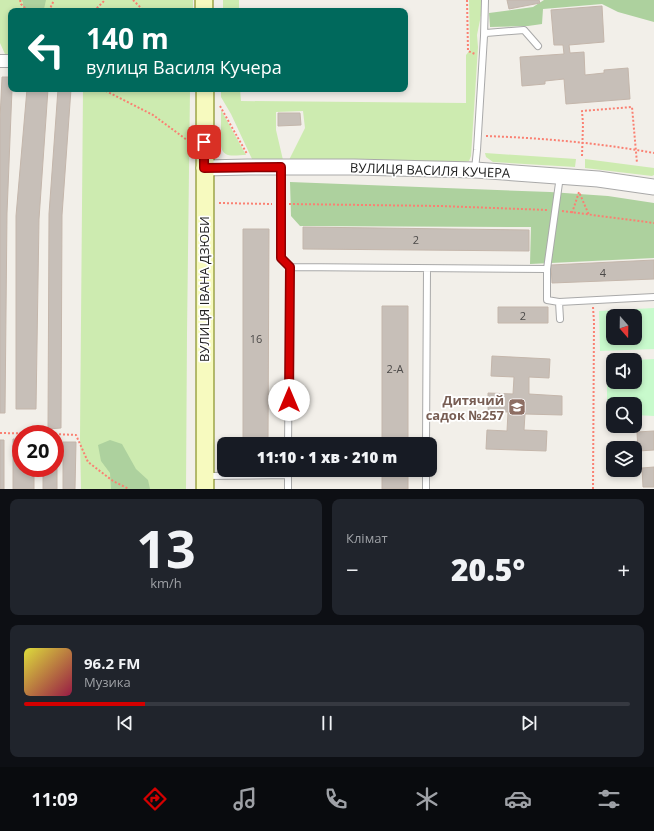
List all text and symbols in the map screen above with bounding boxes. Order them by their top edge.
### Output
text: 140 m [86,19,169,57]
icon: left [20,24,72,76]
text: вулиця Василя Кучера [86,55,282,79]
pin [187,125,221,159]
icon: arrive [193,131,215,153]
street label: ВУЛИЦЯ ВАСИЛЯ КУЧЕРА [350,158,511,182]
street label: ВУЛИЦЯ ІВАНА ДЗЮБИ [195,216,213,362]
house number: 2 [413,232,419,247]
house number: 4 [600,265,607,280]
house number: 2 [520,308,526,323]
north arrow [606,309,642,345]
map controls [606,309,642,477]
house number: 16 [250,331,262,346]
button: sound [606,353,642,389]
house number: 2-А [387,361,403,376]
position arrow [268,379,310,421]
place label: Дитячий садок №257 [426,391,505,424]
school or university icon: Дитячий садок №257 [507,397,527,417]
button: search [606,397,642,433]
speed limit sign: 20 [12,425,64,477]
button: layers [606,441,642,477]
text: 11:10 · 1 хв · 210 m [257,447,397,467]
text: 13 [136,512,196,583]
text: Клімат [346,529,388,547]
text: 20.5° [451,549,525,590]
text: − [346,554,359,584]
text: + [617,554,630,584]
text: km/h [150,574,182,592]
text: 96.2 FM [84,653,140,673]
text: Музика [84,673,131,691]
icon: previous [114,712,136,734]
icon: pause [316,712,338,734]
icon: next [518,712,540,734]
icon: directions [141,785,169,813]
icon: music [231,785,259,813]
icon: phone [322,785,350,813]
icon: climate [413,785,441,813]
icon: car [504,785,532,813]
icon: filters [595,785,623,813]
text: 11:09 [31,787,78,811]

